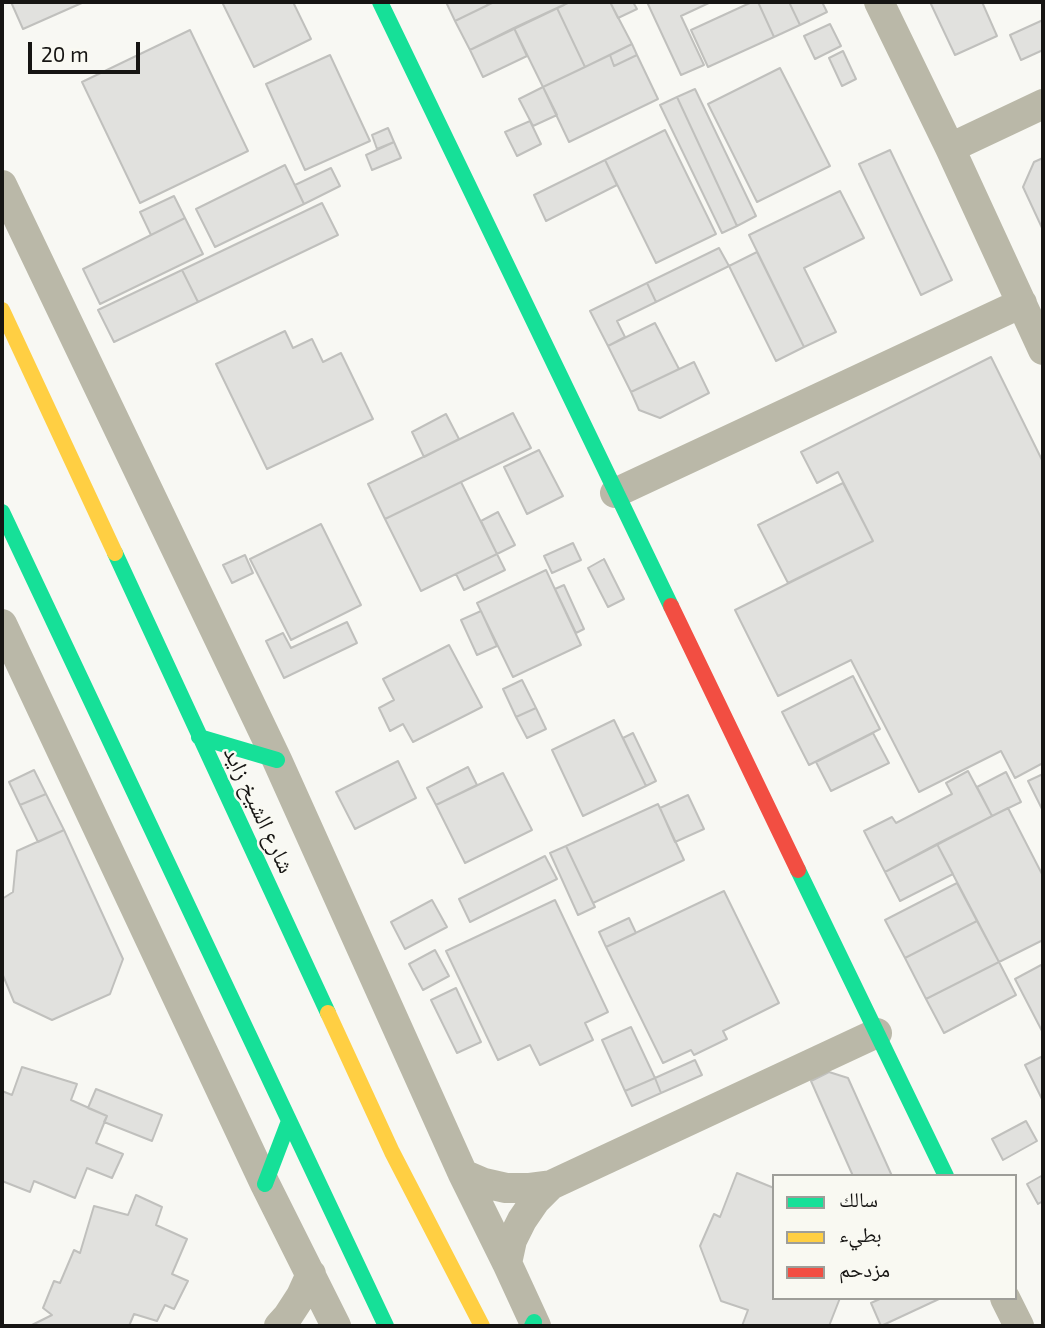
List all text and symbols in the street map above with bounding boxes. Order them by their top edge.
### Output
scale bar [32,28,144,72]
text: 20 m [41,41,89,66]
street label: شارع الشيخ زايد [218,742,300,878]
legend [772,1174,1017,1300]
text: سالك [839,1186,878,1211]
text: بطيء [839,1221,882,1246]
text: مزدحم [839,1256,890,1281]

